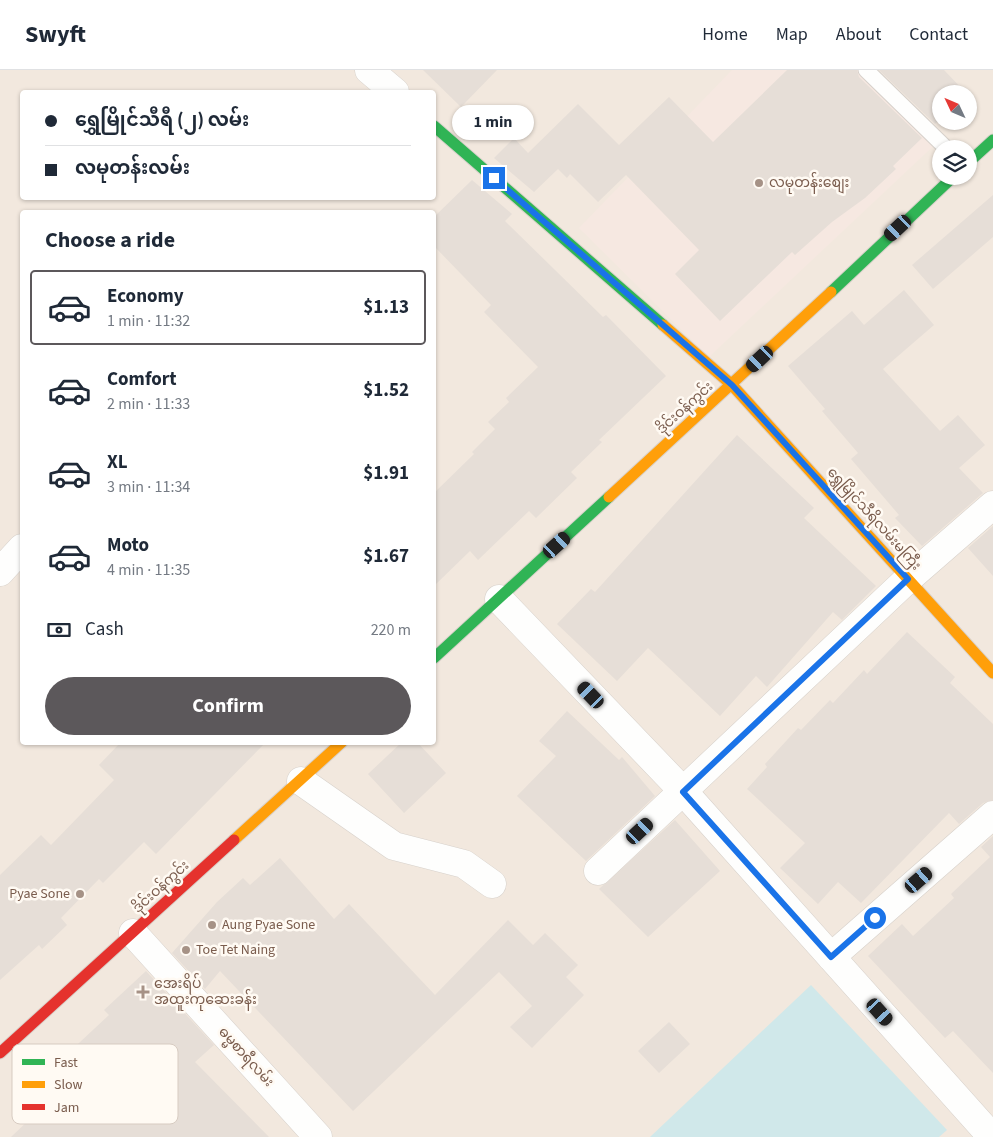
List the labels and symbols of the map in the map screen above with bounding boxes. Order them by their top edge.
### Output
north arrow [932,85,978,130]
callout: 1 min [453,106,535,140]
route end [483,167,505,189]
place label: လမုတန်းစျေး [769,172,849,194]
marker: လမုတန်းစျေး [753,177,765,189]
car [881,212,914,244]
car [743,343,776,375]
street label: ဒိုင်းဝန်ကွင်း [652,376,718,440]
street label: ရွှေမြိုင်သီရိလမ်းမကြီး [822,462,926,576]
car [540,529,573,561]
car [575,679,606,711]
car [623,815,656,847]
street label: ဒိုင်းဝန်ကွင်း [128,855,194,919]
car [902,864,935,896]
place label: Pyae Sone [9,884,70,904]
marker: Pyae Sone [74,888,86,900]
route start [864,907,886,929]
place label: Aung Pyae Sone [222,915,315,935]
marker: Aung Pyae Sone [206,919,218,931]
place label: Toe Tet Naing [196,940,275,960]
marker: Toe Tet Naing [180,944,192,956]
place label: အေးရိပ် အထူးကုဆေးခန်း [154,973,257,1011]
marker: အေးရိပ် အထူးကုဆေးခန်း [136,985,150,999]
car [864,996,895,1028]
street label: ဓမ္မစာရီလမ်း [213,1022,279,1092]
legend [12,1044,178,1124]
text: Fast [54,1053,78,1073]
text: Slow [54,1075,83,1095]
text: Jam [54,1098,79,1118]

